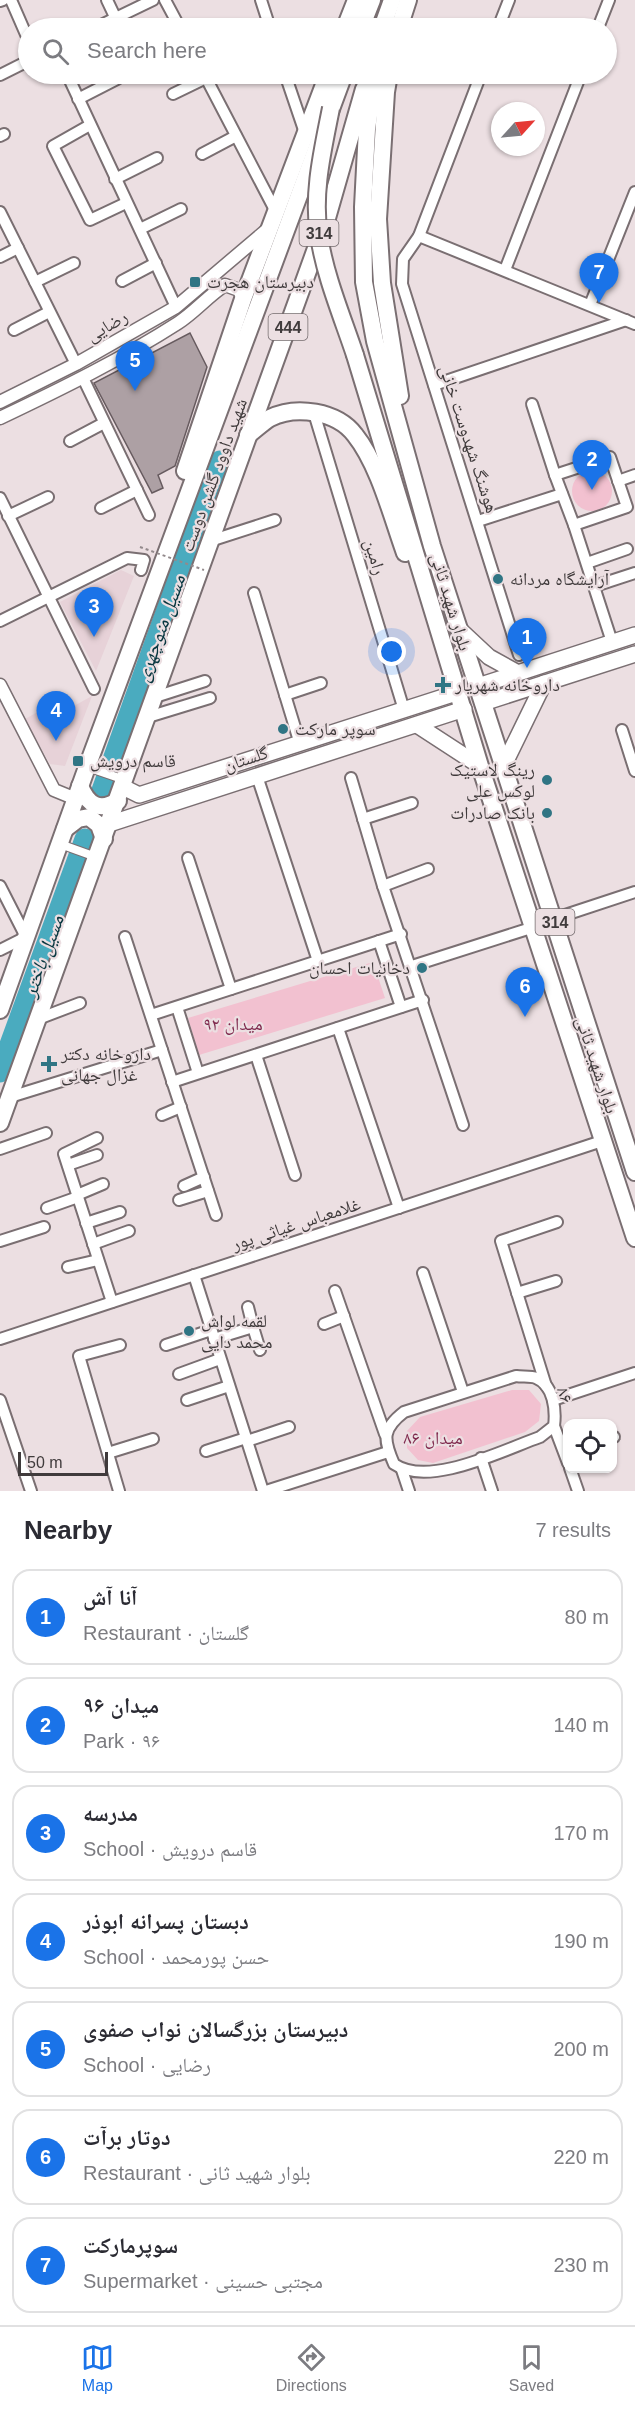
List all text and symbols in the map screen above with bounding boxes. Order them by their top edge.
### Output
search box [18,18,617,84]
icon: search [39,35,72,68]
text: Search here [87,38,207,63]
north arrow [491,102,545,156]
road number: 314 [300,220,338,246]
pin: 7 [580,254,618,303]
place label: دبیرستان هجرت [207,272,314,293]
marker: دبیرستان هجرت [188,275,202,289]
street label: رضایی [83,306,132,347]
road number: 444 [268,314,308,340]
pin: 5 [116,342,154,391]
street label: هوشنگ شهدوست خانی [435,363,502,516]
street label: شهید داوود گلشن دوست [177,396,252,555]
pin: 2 [572,440,612,490]
street label: رامین [359,537,390,578]
street label: بلوار شهید ثانی [426,551,475,653]
place label: آرایشگاه مردانه [510,569,610,589]
water label: مسیل منوچهری [130,572,191,685]
marker: آرایشگاه مردانه [491,572,505,586]
pin: 3 [74,588,113,637]
pin: 1 [508,618,546,668]
your location [377,637,406,666]
place label: داروخانه شهریار [454,675,560,695]
marker: داروخانه شهریار [436,678,450,692]
pin: 4 [36,692,76,741]
place label: سوپر مارکت [295,719,376,740]
marker: سوپر مارکت [276,722,290,736]
street label: گلستان [221,742,271,776]
place label: قاسم درویش [90,751,176,773]
marker: قاسم درویش [71,754,85,768]
place label: رینگ لاستیک لوکس علی [450,760,535,802]
marker: رینگ لاستیک لوکس علی [540,773,554,787]
place label: بانک صادرات [450,803,535,824]
marker: بانک صادرات [540,806,554,820]
road number: 314 [536,909,574,935]
water label: مسیل باختر [17,912,70,1003]
place label: دخانیات احسان [309,958,410,979]
marker: دخانیات احسان [415,961,429,975]
pin: 6 [506,968,544,1017]
park label: میدان ۹۲ [203,1014,263,1035]
street label: بلوار شهید ثانی [571,1014,622,1116]
place label: داروخانه دکتر غزال جهانی [60,1044,151,1086]
marker: داروخانه دکتر غزال جهانی [42,1057,56,1071]
street label: غلامعباس غیاثی پور [228,1194,363,1256]
place label: لقمه لواش محمد دايى [201,1311,272,1353]
marker: لقمه لواش محمد دايى [182,1324,196,1338]
street label: ۸۶ [553,1384,577,1406]
map controls [563,1419,617,1473]
button: locate [563,1419,617,1473]
park label: میدان ۸۶ [403,1428,463,1449]
scale bar [18,1449,108,1476]
text: 50 m [27,1454,63,1471]
text: Nearby [24,1515,112,1545]
text: 7 results [535,1519,611,1541]
text: آنا آش [83,1585,137,1610]
text: 1 [40,1606,51,1628]
text: 80 m [565,1606,609,1628]
text: Restaurant · گلستان [83,1622,249,1644]
text: میدان ۹۶ [83,1693,159,1718]
text: 2 [40,1714,51,1736]
text: 140 m [553,1714,609,1736]
text: Park · ۹۶ [83,1730,160,1752]
text: مدرسه [83,1801,138,1826]
text: 3 [40,1822,51,1844]
text: 170 m [553,1822,609,1844]
text: School · قاسم درویش [83,1838,257,1860]
text: دبستان پسرانه ابوذر [83,1909,249,1934]
text: 4 [40,1930,51,1952]
text: 190 m [553,1930,609,1952]
text: School · حسن پورمحمد [83,1946,269,1968]
text: دبیرستان بزرگسالان نواب صفوی [83,2017,348,2042]
text: 5 [40,2038,51,2060]
text: 200 m [553,2038,609,2060]
text: School · رضایی [83,2054,211,2076]
text: دوتار برآت [83,2125,171,2150]
text: 6 [40,2146,51,2168]
text: 220 m [553,2146,609,2168]
text: Restaurant · بلوار شهید ثانی [83,2162,311,2184]
text: سوپرمارکت [83,2233,178,2258]
text: 7 [40,2254,51,2276]
text: 230 m [553,2254,609,2276]
text: Supermarket · مجتبی حسینی [83,2270,323,2292]
tab: Map [81,2341,114,2395]
tab: Directions [276,2341,347,2395]
tab: Saved [509,2341,554,2395]

